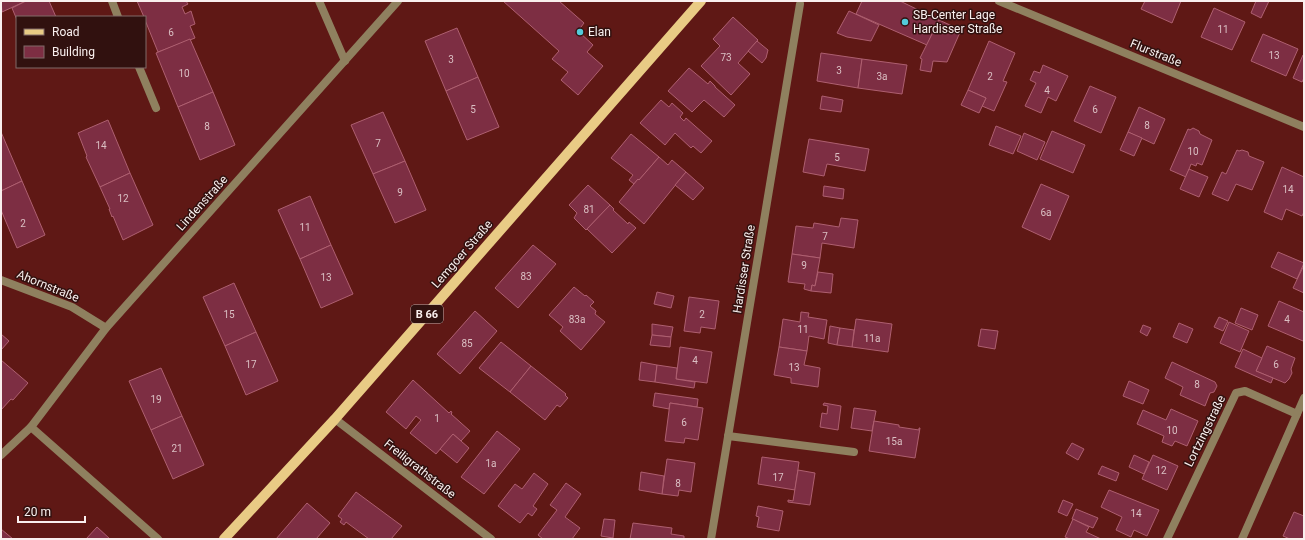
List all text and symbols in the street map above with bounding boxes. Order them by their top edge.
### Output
place label: SB-Center Lage Hardisser Straße [913,8,1002,36]
legend [16,16,146,68]
marker: SB-Center Lage Hardisser Straße [900,17,910,27]
house number: 11 [1217,24,1229,35]
text: Road [52,25,80,39]
place label: Elan [588,25,611,39]
house number: 6 [168,27,174,38]
marker: Elan [575,27,585,37]
street label: Flurstraße [1128,36,1184,70]
text: Building [52,45,95,59]
house number: 13 [1268,50,1280,61]
house number: 73 [720,52,732,63]
house number: 3 [448,54,454,65]
house number: 3 [836,65,842,76]
house number: 10 [178,68,190,79]
house number: 3a [876,71,888,82]
house number: 2 [987,71,993,82]
house number: 4 [1044,85,1050,96]
house number: 5 [470,104,476,115]
house number: 6 [1092,104,1098,115]
house number: 8 [1144,120,1150,131]
house number: 8 [204,121,210,132]
house number: 7 [375,138,381,149]
house number: 14 [95,140,107,151]
house number: 10 [1187,146,1199,157]
house number: 5 [834,152,840,163]
street label: Lindenstraße [173,172,231,234]
house number: 14 [1282,184,1294,195]
house number: 9 [397,187,403,198]
house number: 12 [117,193,129,204]
house number: 81 [583,204,595,215]
house number: 6a [1040,207,1052,218]
street label: Lemgoer Straße [429,217,495,291]
house number: 2 [20,218,26,229]
house number: 11 [299,222,311,233]
street label: Hardisser Straße [730,224,758,314]
house number: 7 [822,231,828,242]
house number: 9 [801,260,807,271]
street label: Ahornstraße [15,267,81,305]
house number: 83 [520,271,532,282]
house number: 13 [320,272,332,283]
road number: B 66 [411,305,443,323]
house number: 15 [223,309,235,320]
house number: 2 [699,309,705,320]
house number: 83a [569,314,585,325]
house number: 4 [1284,314,1290,325]
house number: 11 [797,324,809,335]
house number: 11a [864,333,880,344]
house number: 85 [461,338,473,349]
house number: 4 [692,355,698,366]
house number: 17 [245,359,257,370]
house number: 6 [1273,359,1279,370]
house number: 13 [788,362,800,373]
house number: 8 [1194,379,1200,390]
street label: Lortzingstraße [1182,393,1228,469]
house number: 19 [150,394,162,405]
house number: 1 [434,413,440,424]
house number: 6 [681,417,687,428]
house number: 10 [1166,425,1178,436]
house number: 15a [886,436,902,447]
street label: Freiligrathstraße [381,437,459,501]
house number: 21 [171,443,183,454]
house number: 1a [485,458,497,469]
house number: 12 [1155,465,1167,476]
house number: 17 [772,472,784,483]
house number: 8 [675,478,681,489]
scale bar [18,498,85,524]
text: 20 m [24,505,51,519]
house number: 14 [1130,508,1142,519]

